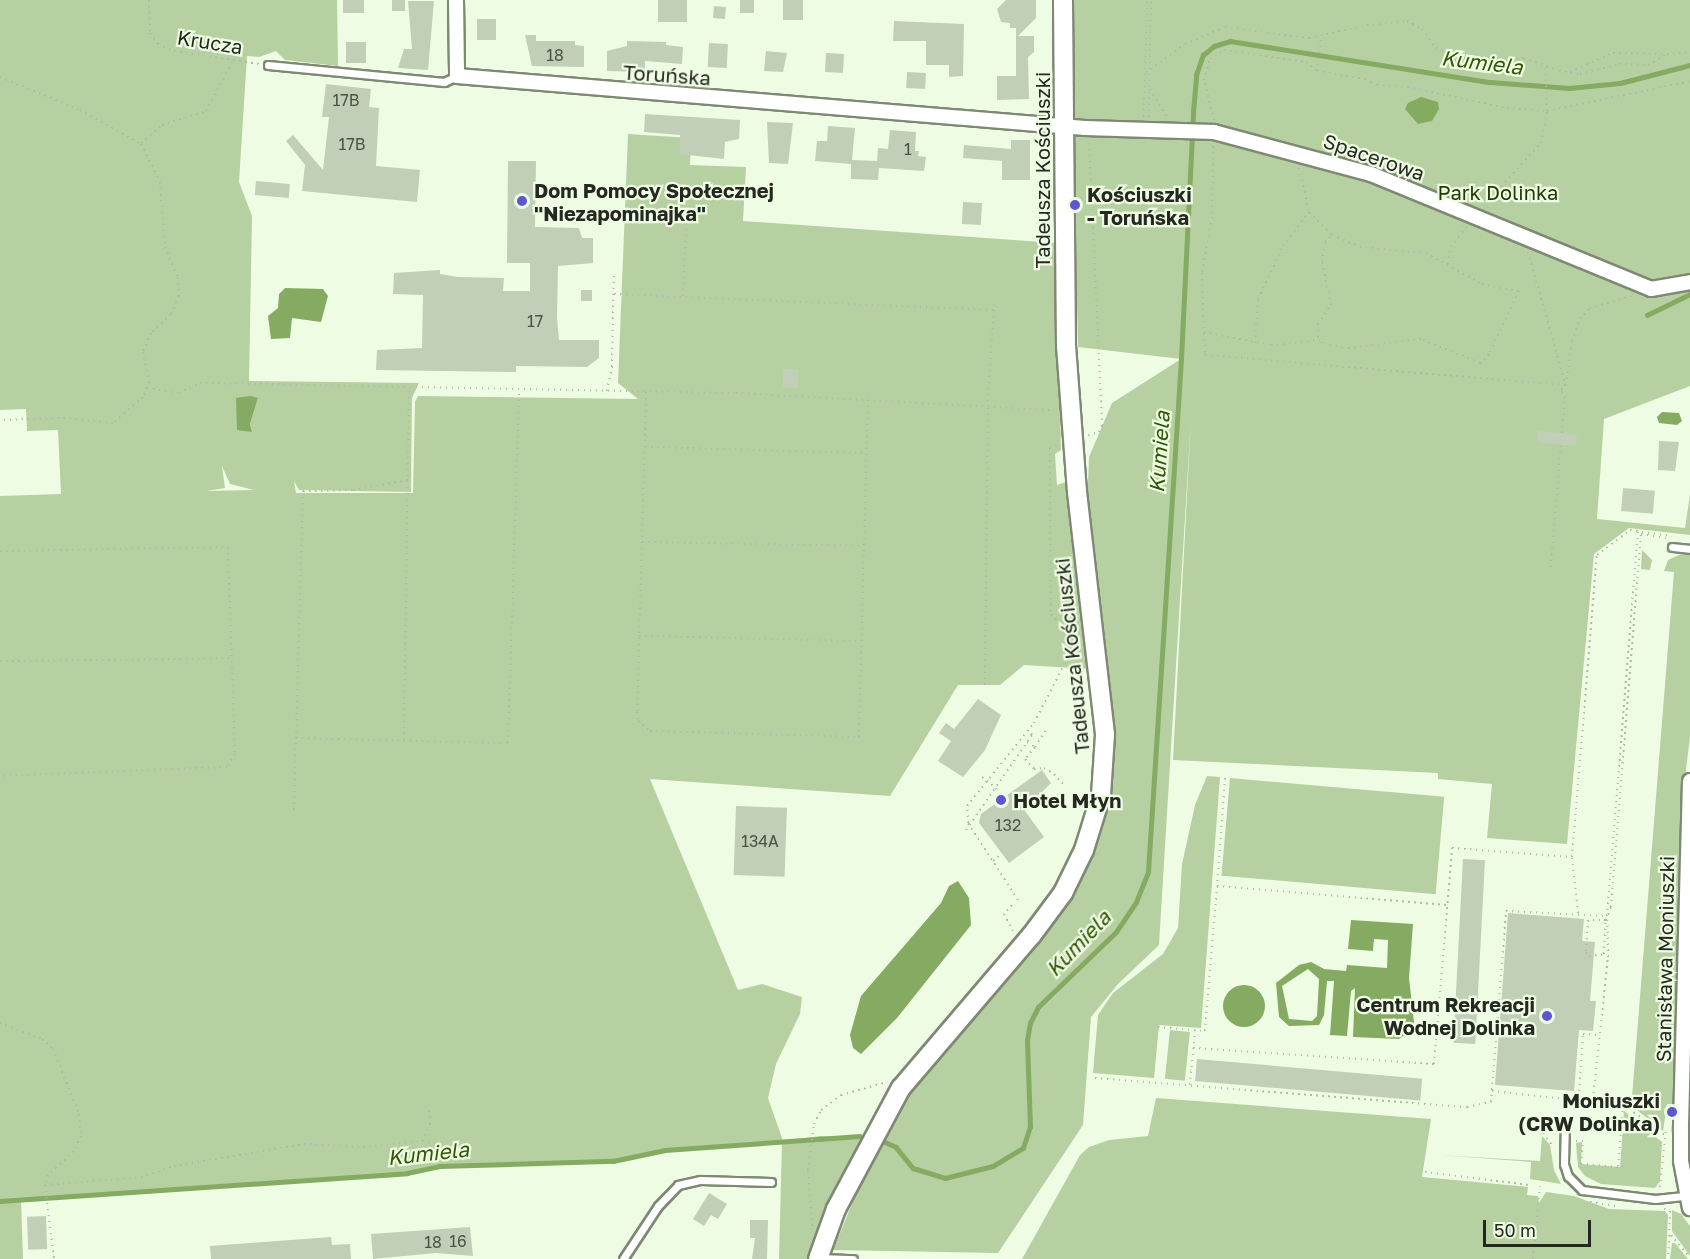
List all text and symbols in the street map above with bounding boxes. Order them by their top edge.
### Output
street label: Krucza [175,25,245,59]
house number: 18 [546,45,564,65]
water label: Kumiela [1440,45,1524,79]
street label: Toruńska [622,60,712,90]
street label: Tadeusza Kościuszki [1030,72,1054,268]
house number: 17B [333,90,359,110]
street label: Spacerowa [1320,128,1428,186]
house number: 17B [339,134,365,154]
house number: 1 [904,139,912,159]
place label: Dom Pomocy Społecznej "Niezapominajka" [534,178,774,225]
park label: Park Dolinka [1438,180,1558,204]
place label: Kościuszki - Toruńska [1087,182,1192,229]
marker: Dom Pomocy Społecznej "Niezapominajka" [515,194,529,208]
marker: Kościuszki - Toruńska [1068,198,1082,212]
house number: 17 [527,311,543,331]
water label: Kumiela [1144,410,1174,494]
street label: Tadeusza Kościuszki [1050,557,1094,755]
place label: Hotel Młyn [1013,788,1121,812]
marker: Hotel Młyn [994,793,1008,807]
house number: 132 [995,815,1021,835]
house number: 134A [741,831,779,851]
street label: Stanisława Moniuszki [1651,856,1679,1062]
water label: Kumiela [1041,905,1115,981]
place label: Centrum Rekreacji Wodnej Dolinka [1356,993,1535,1040]
marker: Centrum Rekreacji Wodnej Dolinka [1540,1009,1554,1023]
place label: Moniuszki (CRW Dolinka) [1518,1088,1660,1135]
marker: Moniuszki (CRW Dolinka) [1665,1105,1679,1119]
water label: Kumiela [386,1136,470,1170]
scale bar [1486,1208,1594,1246]
text: 50 m [1494,1219,1536,1241]
house number: 16 [449,1231,467,1251]
house number: 18 [424,1232,442,1252]

